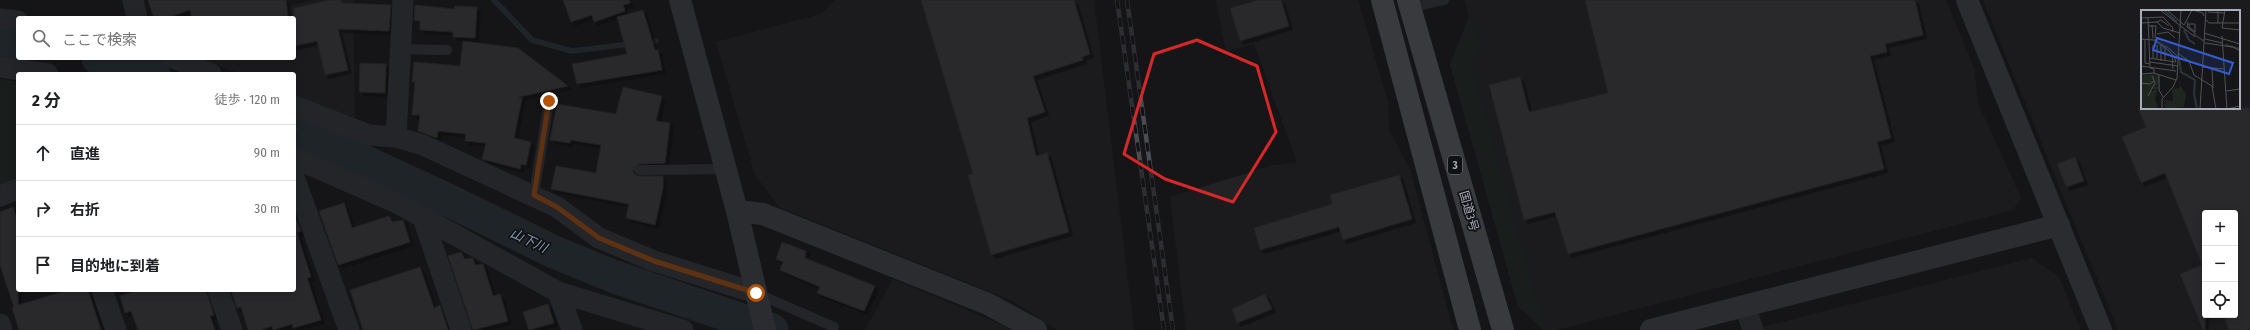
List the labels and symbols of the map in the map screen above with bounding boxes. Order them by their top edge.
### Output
inset map [2141,10,2240,109]
route end [540,92,558,110]
road number: 3 [1448,156,1462,174]
street label: 国道3号 [1457,189,1481,233]
water label: 山下川 [508,225,551,256]
route start [747,284,765,302]

